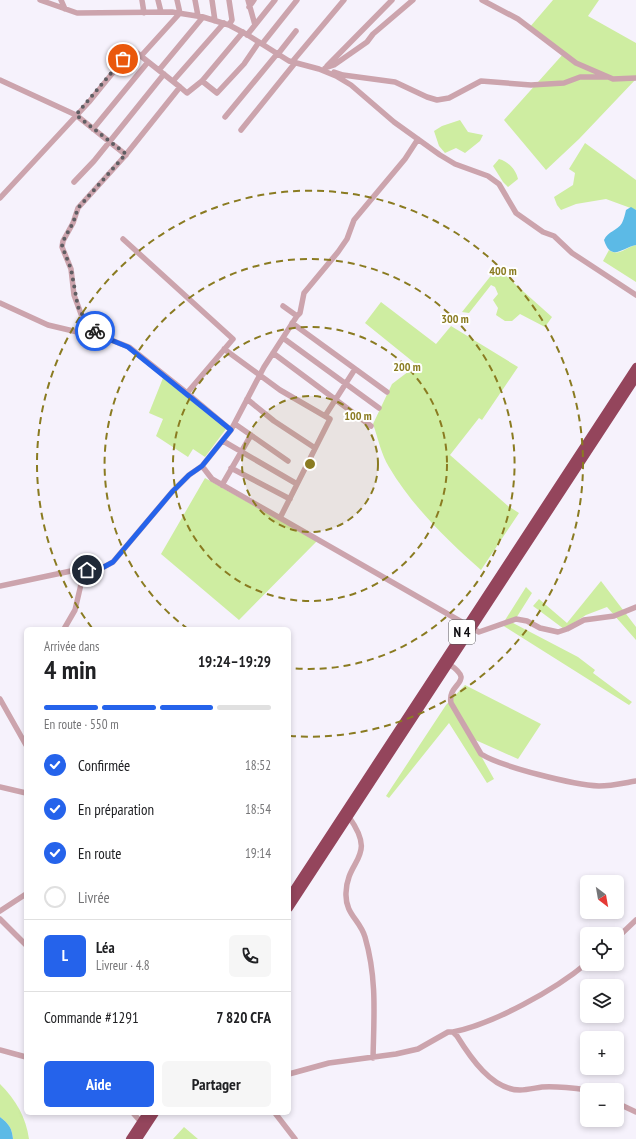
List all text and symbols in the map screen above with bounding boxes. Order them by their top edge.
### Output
pin [106,42,140,76]
icon: bag [112,48,134,70]
text: 400 m [489,263,517,278]
courier [75,311,115,351]
text: 300 m [441,311,469,326]
icon: bike [84,320,106,342]
text: 200 m [393,359,421,374]
text: 100 m [344,408,372,423]
centre of rings [303,457,317,471]
pin [70,553,104,587]
icon: home [76,559,98,581]
road number: N 4 [449,620,475,644]
text: Arrivée dans [44,638,99,655]
text: 19:24–19:29 [198,652,271,671]
text: 4 min [44,653,97,686]
text: En route · 550 m [44,716,119,733]
icon: check [44,754,66,776]
text: Confirmée [78,756,130,775]
text: 18:52 [245,757,271,774]
icon: check [44,798,66,820]
text: En préparation [78,800,154,819]
text: 18:54 [245,801,271,818]
icon: check [44,842,66,864]
text: En route [78,844,122,863]
text: 19:14 [245,845,271,862]
north arrow [580,875,624,919]
map controls [580,875,624,1127]
text: Livrée [78,888,110,907]
button: locate [580,927,624,971]
button: phone [229,935,271,977]
text: Léa [96,938,115,957]
text: L [62,946,68,965]
text: Livreur · 4.8 [96,957,150,974]
button: layers [580,979,624,1023]
text: Commande #1291 [44,1008,139,1027]
text: 7 820 CFA [216,1008,271,1027]
button: + [580,1031,624,1075]
button: Aide [44,1061,154,1107]
button: Partager [162,1061,271,1107]
button: − [580,1083,624,1127]

